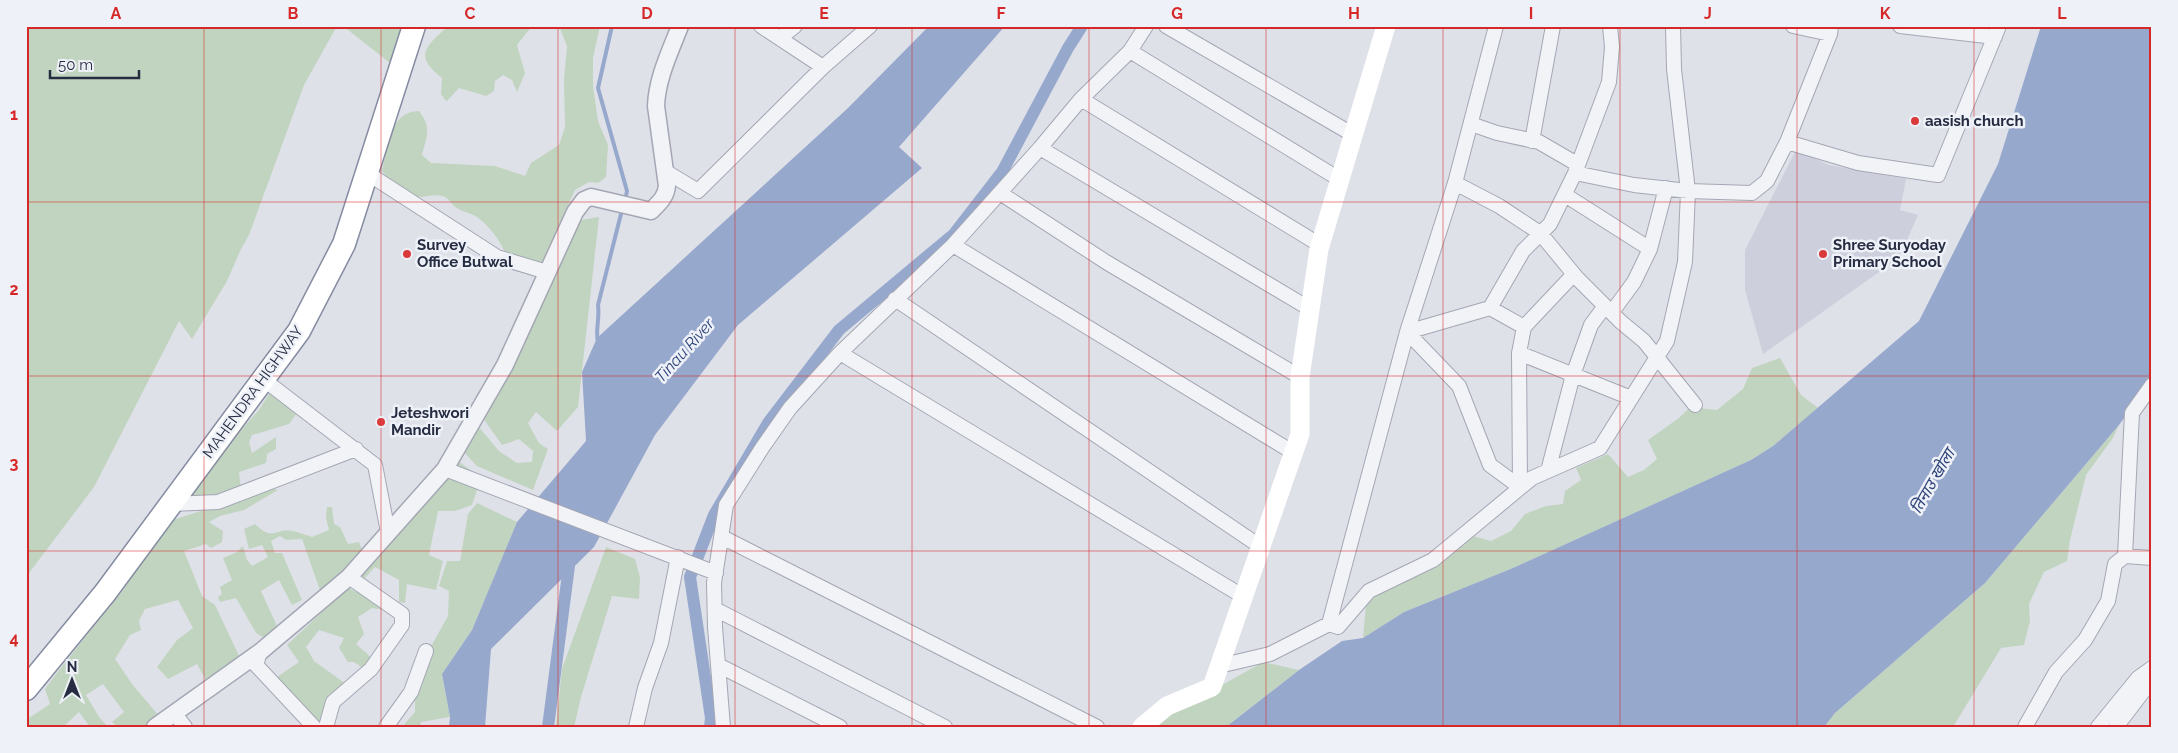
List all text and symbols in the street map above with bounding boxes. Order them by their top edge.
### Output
text: A [111,4,122,23]
text: B [288,4,299,23]
text: C [465,4,476,23]
text: D [641,4,653,23]
text: E [819,4,829,23]
text: F [996,4,1006,23]
text: G [1171,4,1183,23]
text: H [1348,4,1360,23]
text: I [1529,4,1533,23]
text: J [1704,4,1712,23]
text: K [1880,4,1891,23]
text: L [2057,4,2067,23]
scale bar [50,48,139,80]
text: 50 m [58,56,93,74]
text: 1 [10,105,18,124]
place label: aasish church [1925,112,2024,130]
marker: aasish church [1909,115,1921,127]
place label: Survey Office Butwal [417,236,513,271]
place label: Shree Suryoday Primary School [1833,236,1947,271]
marker: Survey Office Butwal [401,248,413,260]
marker: Shree Suryoday Primary School [1817,248,1829,260]
text: 2 [9,280,19,299]
water label: Tinau River [651,314,718,386]
street label: MAHENDRA HIGHWAY [199,322,307,462]
place label: Jeteshwori Mandir [391,404,469,439]
marker: Jeteshwori Mandir [375,416,387,428]
water label: तिनाउ खोला [1906,443,1960,517]
text: 3 [10,454,19,473]
text: 4 [9,629,19,648]
north arrow [48,656,98,706]
text: N [67,659,77,675]

